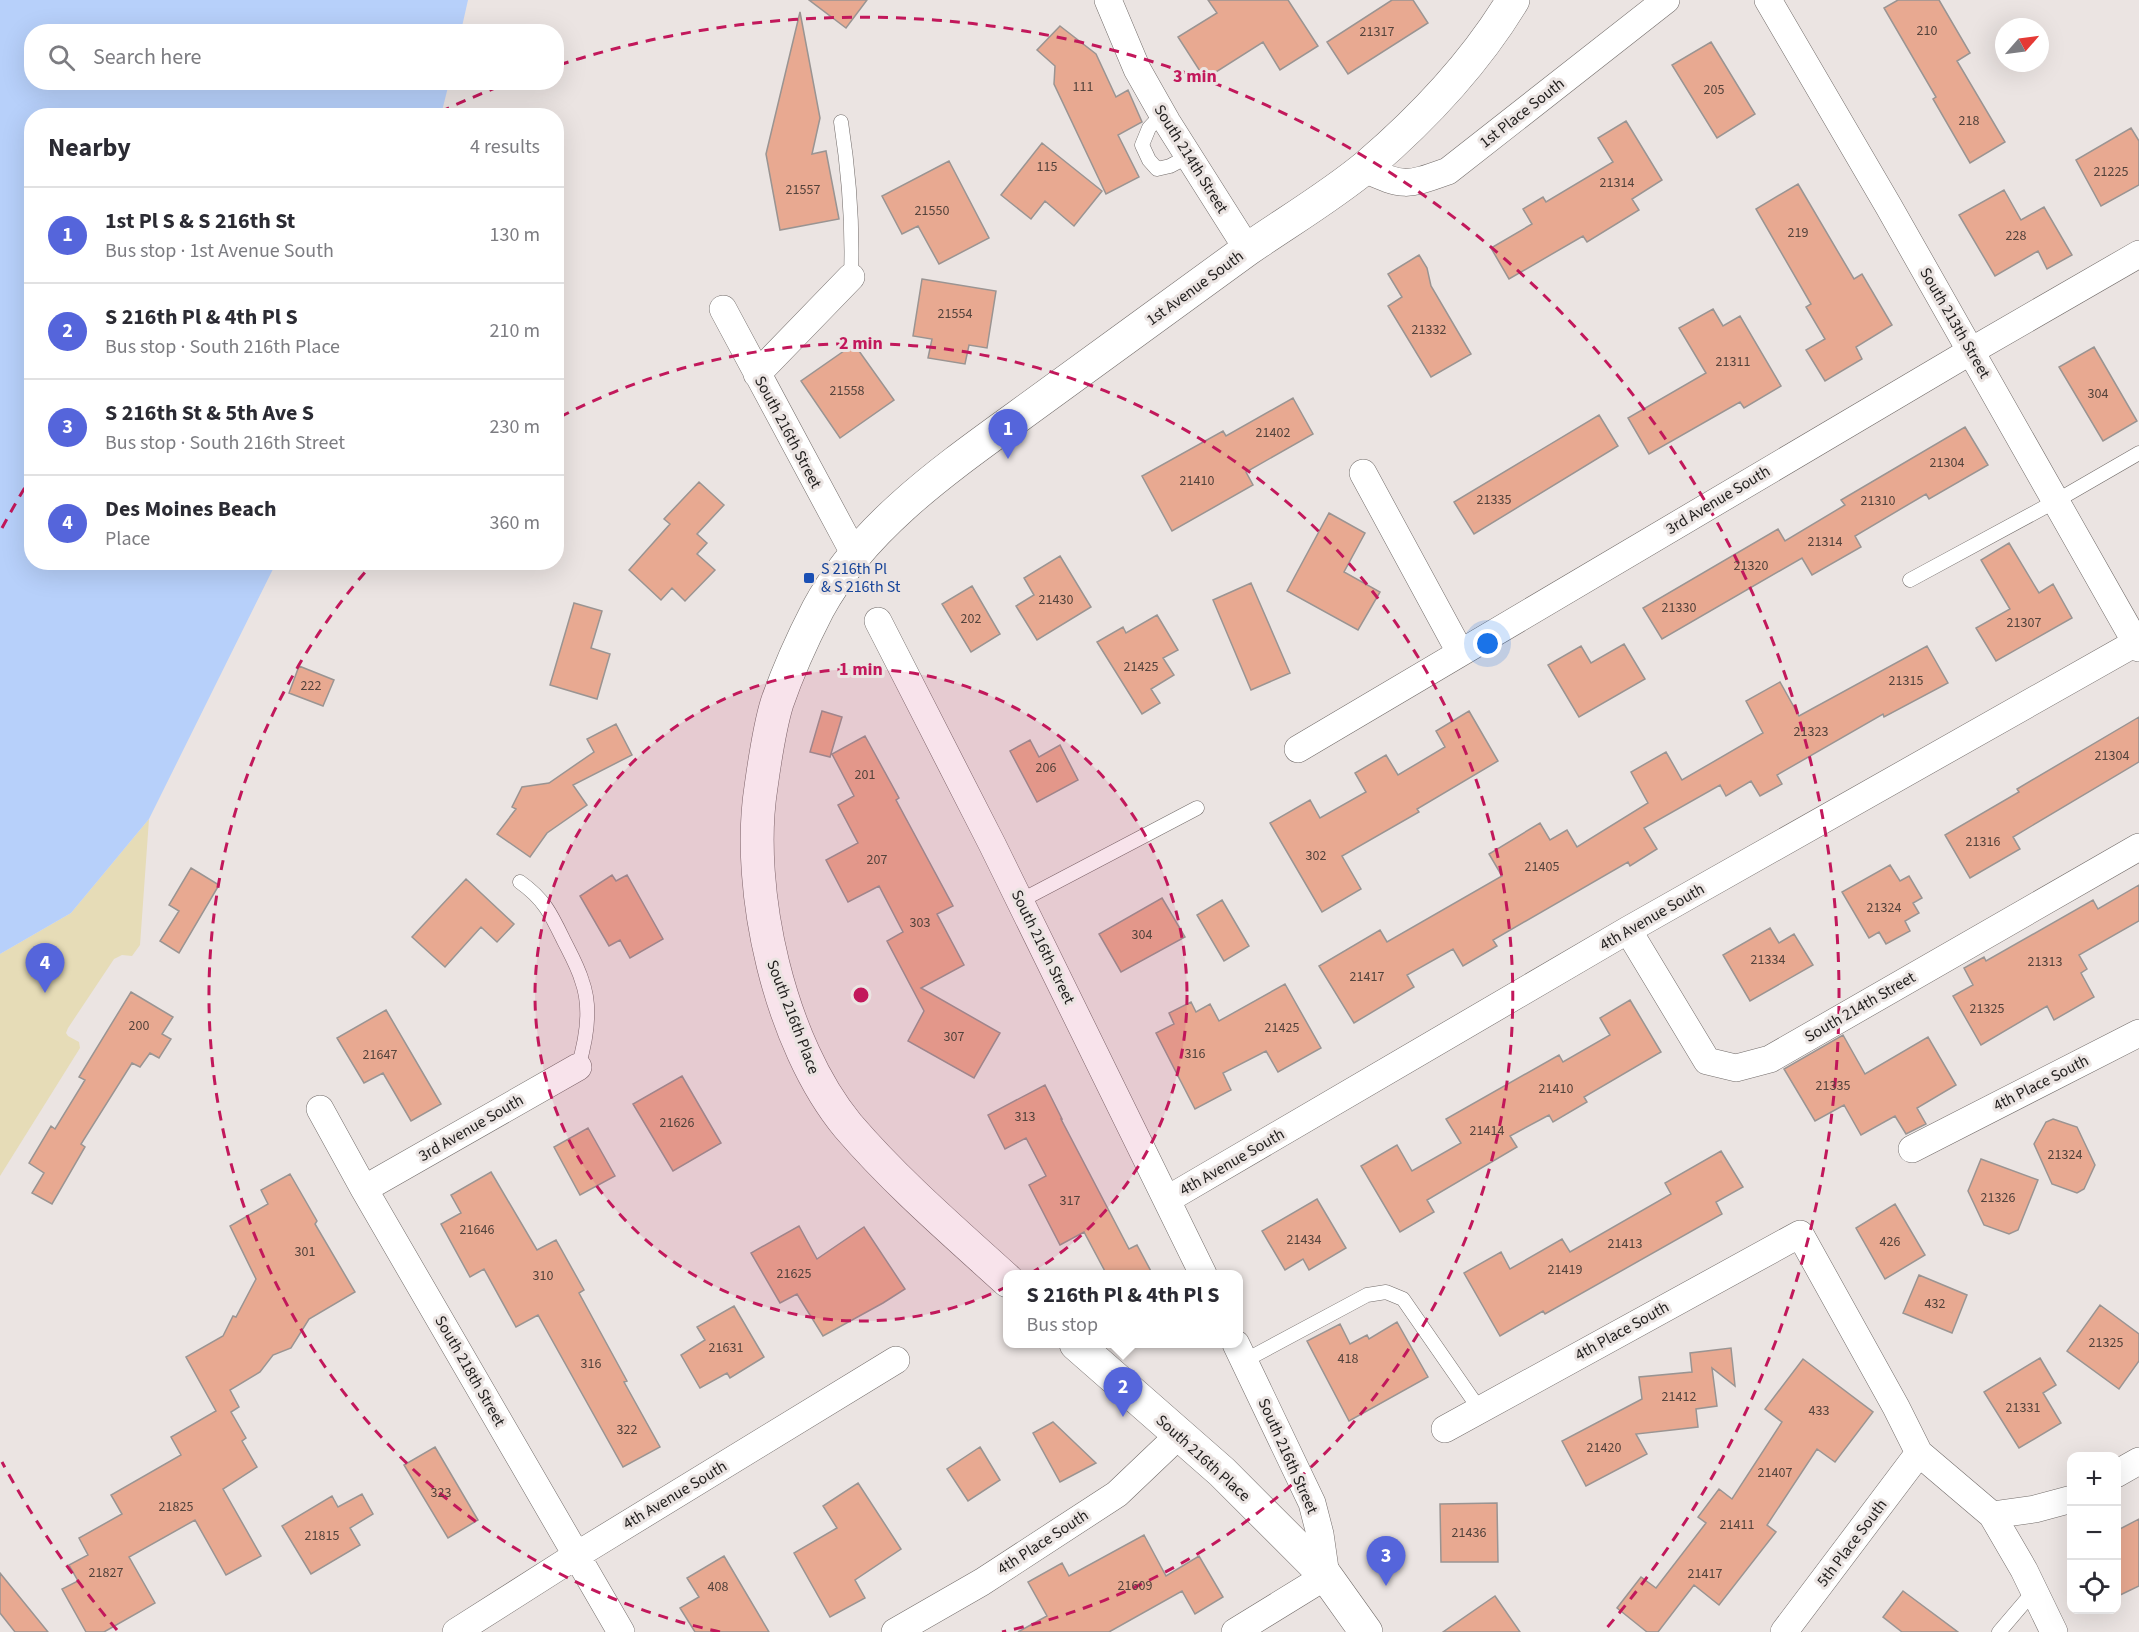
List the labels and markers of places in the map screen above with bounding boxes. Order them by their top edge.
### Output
pin: 1 [988,410,1028,459]
place label: S 216th Pl & S 216th St [821,558,901,598]
marker: S 216th Pl & S 216th St [802,571,816,585]
pin: 4 [26,944,64,993]
centre of rings [851,985,871,1005]
pin: 2 [1104,1368,1142,1417]
pin: 3 [1366,1536,1406,1586]

